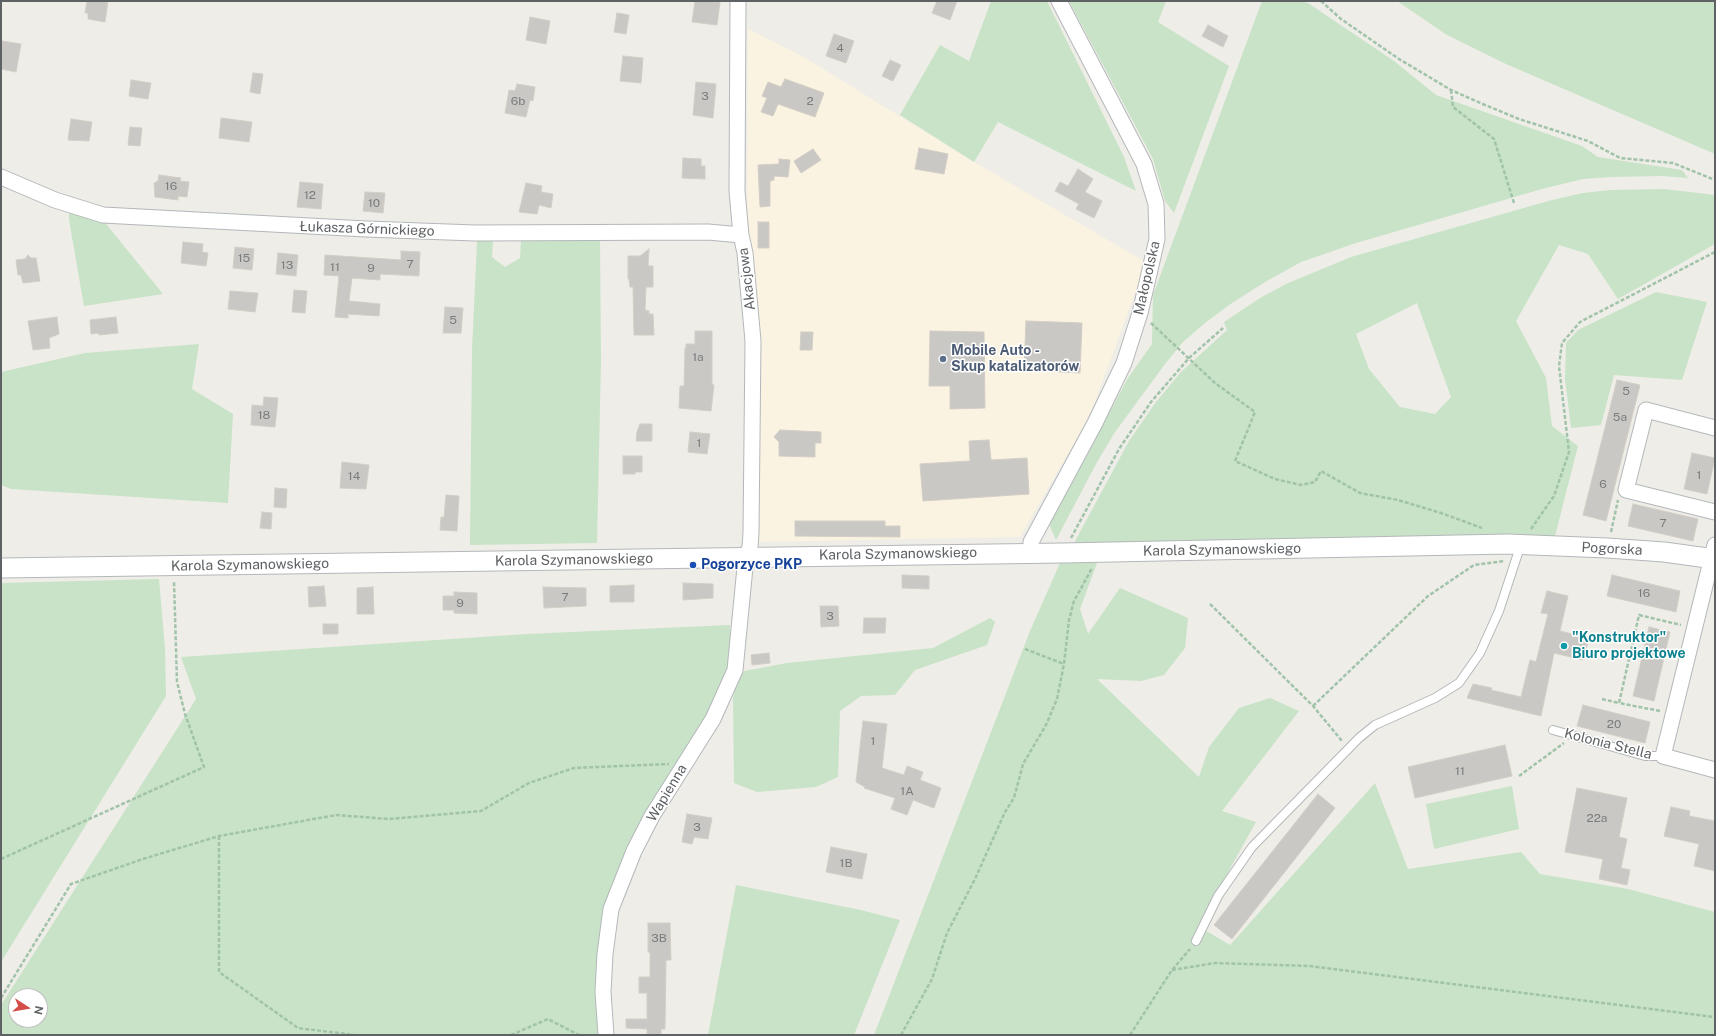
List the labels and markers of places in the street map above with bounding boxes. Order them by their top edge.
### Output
place label: Mobile Auto - Skup katalizatorów [951,343,1079,376]
marker: Mobile Auto - Skup katalizatorów [938,354,948,364]
place label: Pogorzyce PKP [701,557,802,573]
marker: Pogorzyce PKP [688,560,698,570]
place label: "Konstruktor" Biuro projektowe [1572,630,1686,662]
marker: "Konstruktor" Biuro projektowe [1559,641,1569,651]

